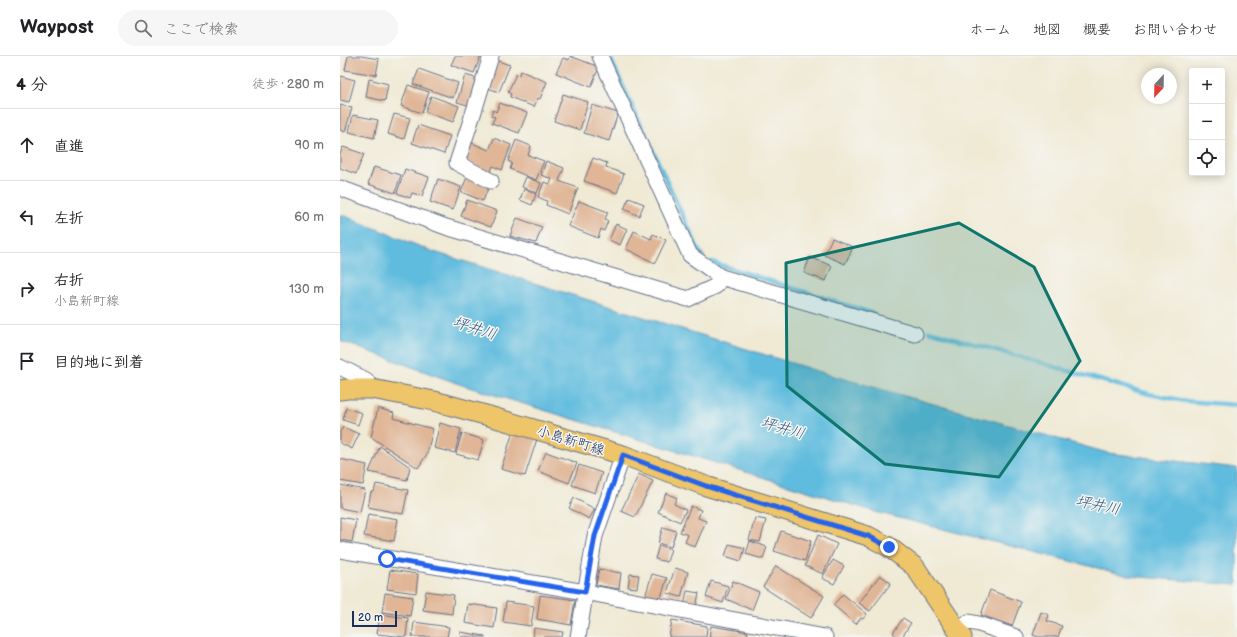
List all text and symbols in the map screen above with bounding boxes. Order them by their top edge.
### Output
search box [118,10,398,46]
text: Waypost [20,16,94,39]
icon: search [132,17,154,39]
text: ここで検索 [164,20,239,39]
text: ホーム [970,21,1011,38]
text: 地図 [1033,21,1061,38]
text: 概要 [1083,21,1111,38]
text: お問い合わせ [1133,21,1217,38]
north arrow [1141,68,1177,104]
map controls [1189,68,1225,176]
button: + [1189,68,1225,104]
text: 4 分 [16,75,48,95]
text: 徒歩 · 280 m [252,76,324,92]
button: − [1189,104,1225,140]
icon: ahead [16,134,38,156]
text: 直進 [54,137,84,156]
text: 90 m [295,137,324,153]
button: locate [1189,140,1225,176]
icon: left [16,206,38,228]
text: 左折 [54,209,84,228]
text: 60 m [294,209,324,225]
text: 右折 [54,271,84,290]
icon: right [16,278,38,300]
text: 130 m [289,281,324,297]
text: 小島新町線 [54,293,119,309]
water label: 坪井川 [451,312,499,344]
icon: arrive [16,350,38,372]
text: 目的地に到着 [54,353,144,372]
water label: 坪井川 [759,413,807,444]
street label: 小島新町線 [535,422,607,459]
water label: 坪井川 [1074,492,1122,519]
route end [880,538,898,556]
route start [378,550,396,568]
scale bar [352,609,397,628]
text: 20 m [358,611,383,624]

